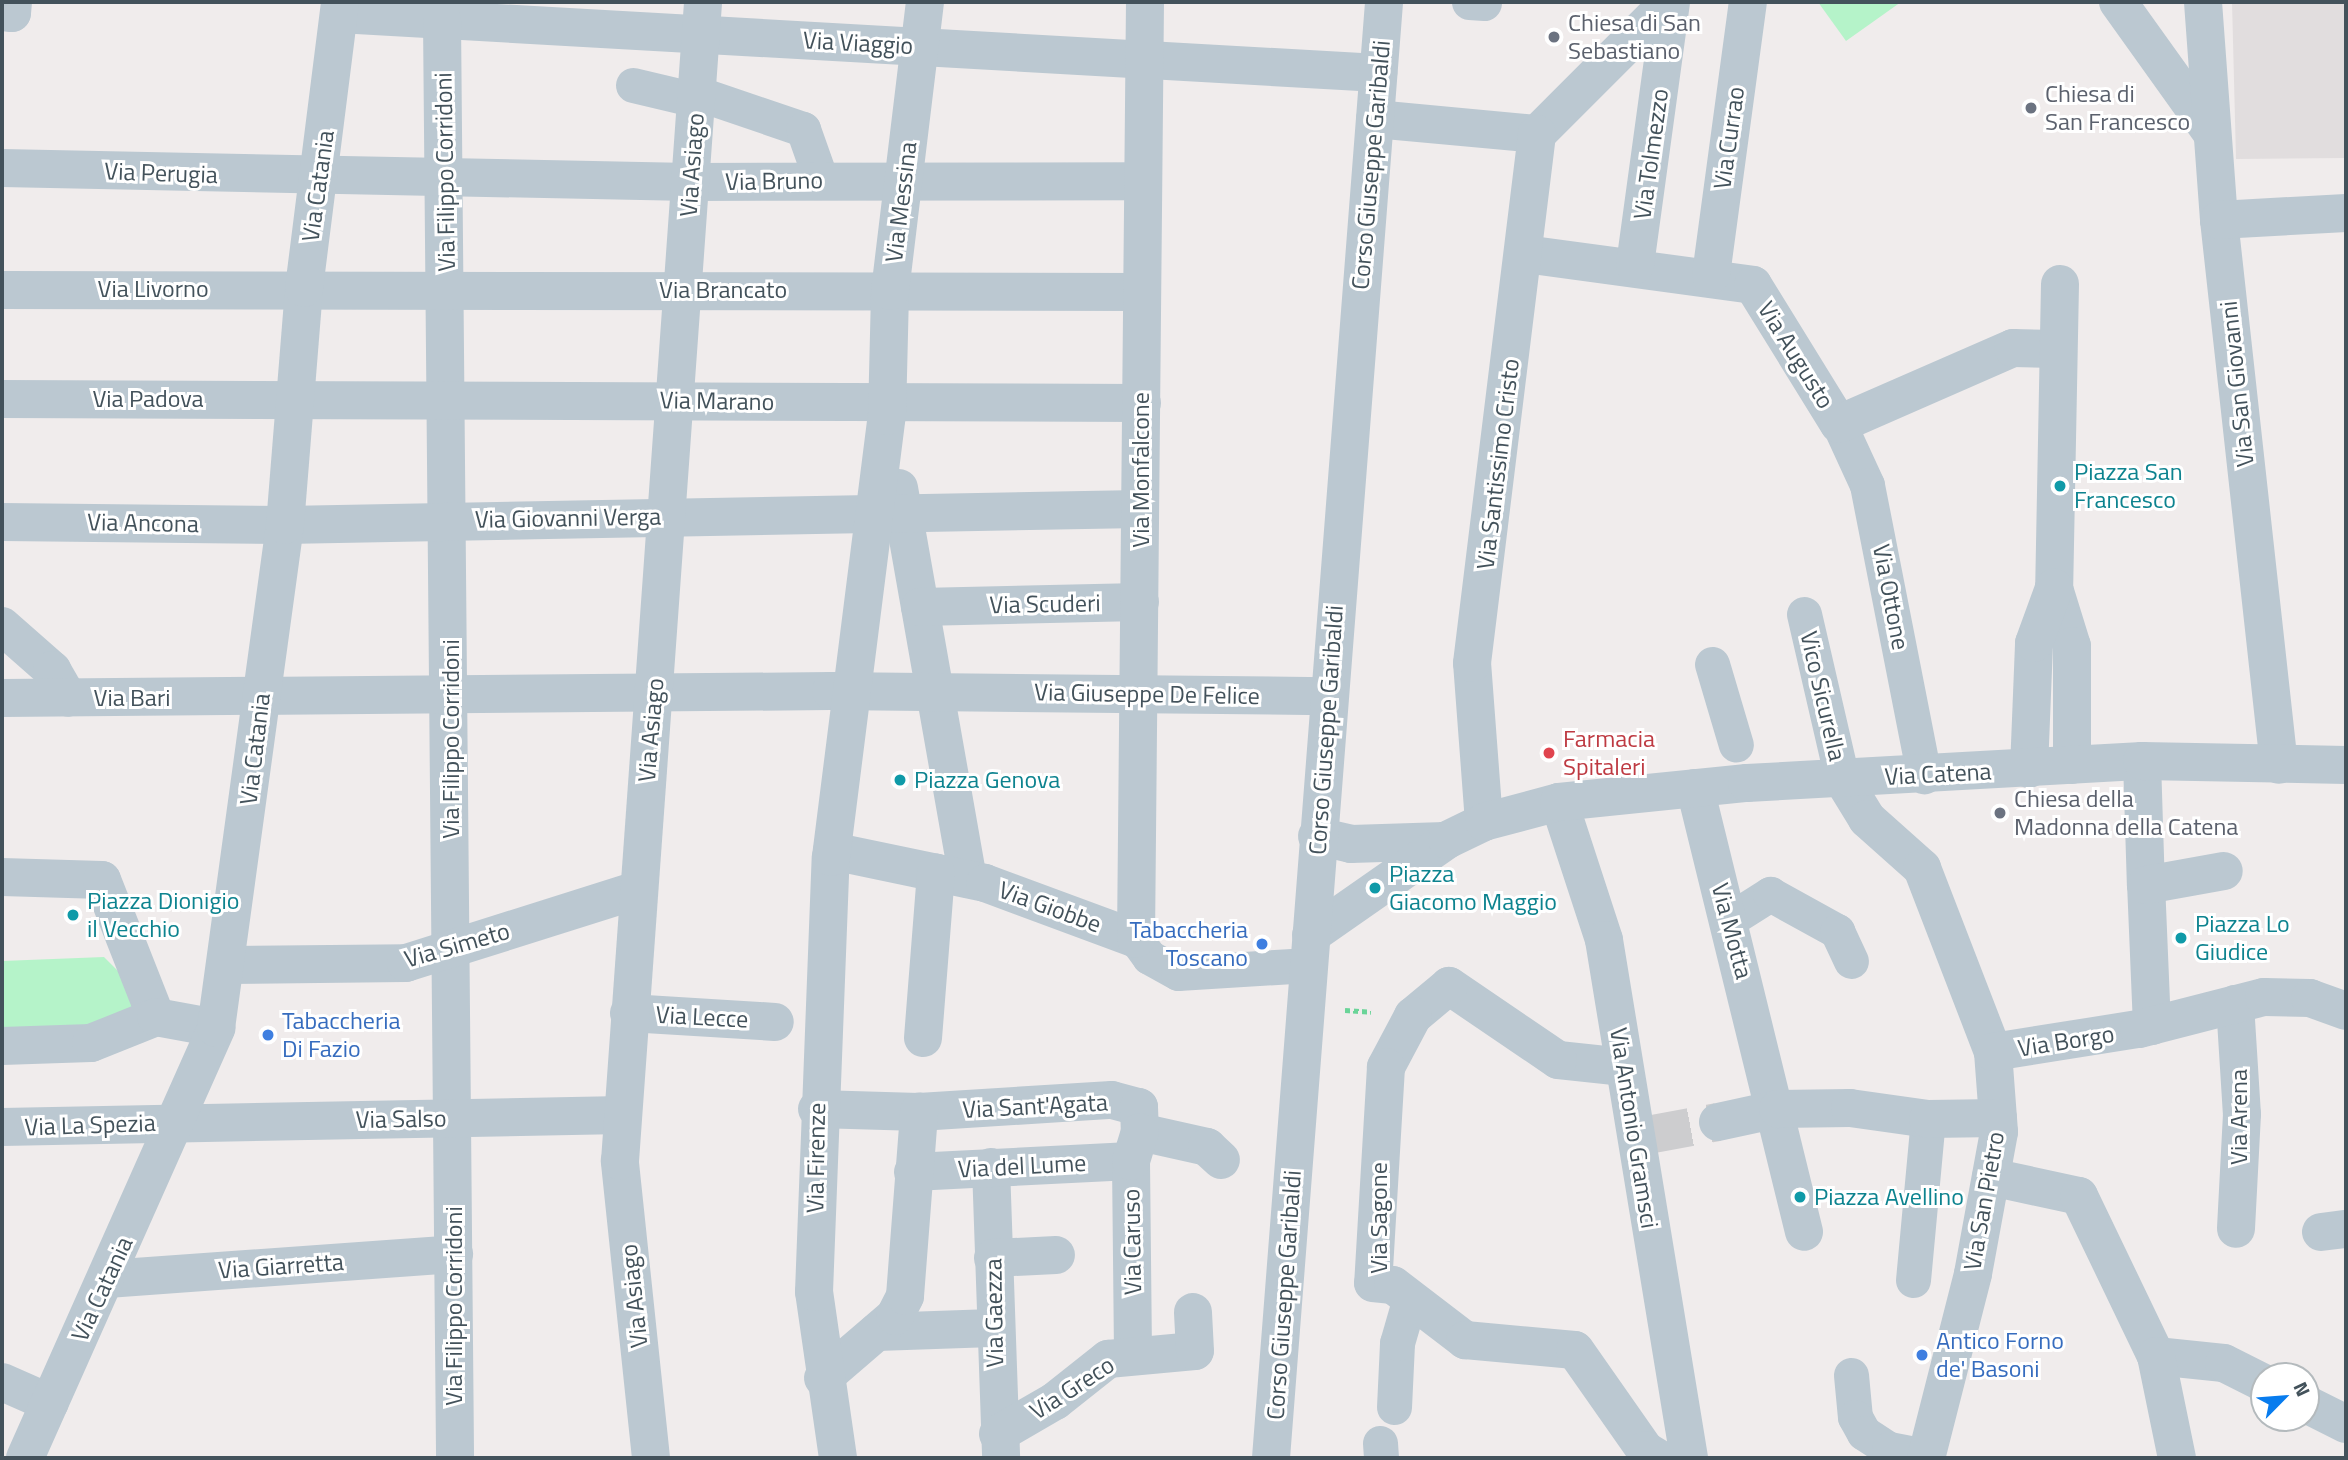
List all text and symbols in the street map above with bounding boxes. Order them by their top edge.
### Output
place label: Chiesa di San Sebastiano [1568,9,1701,65]
street label: Via Viaggio [802,26,914,60]
marker: Chiesa di San Sebastiano [1546,29,1562,45]
street label: Corso Giuseppe Garibaldi [1346,39,1396,291]
street label: Via Filippo Corridoni [429,72,461,272]
place label: Chiesa di San Francesco [2045,80,2190,136]
street label: Via Currao [1708,85,1750,191]
street label: Via Tolmezzo [1628,87,1674,221]
marker: Chiesa di San Francesco [2023,100,2039,116]
street label: Via Asiago [674,112,710,218]
street label: Via Catania [296,128,340,244]
street label: Via Messina [879,140,923,264]
street label: Via Perugia [104,157,218,189]
street label: Via Bruno [725,166,823,196]
street label: Via Livorno [97,275,209,303]
street label: Via Brancato [659,276,787,304]
street label: Via Augusto [1752,296,1840,414]
street label: Via San Giovanni [2214,300,2260,468]
street label: Via Santissimo Cristo [1471,357,1525,571]
street label: Via Padova [92,385,204,413]
street label: Via Marano [659,386,775,416]
street label: Via Monfalcone [1127,392,1155,548]
place label: Piazza San Francesco [2074,458,2183,514]
marker: Piazza San Francesco [2052,478,2068,494]
street label: Via Giovanni Verga [474,502,662,534]
street label: Via Ancona [87,508,199,538]
street label: Via Ottone [1867,542,1915,652]
street label: Via Scuderi [989,589,1101,619]
street label: Corso Giuseppe Garibaldi [1303,604,1349,856]
street label: Vico Sicurella [1794,628,1852,764]
street label: Via Filippo Corridoni [437,639,465,839]
street label: Via Asiago [632,677,670,783]
street label: Via Giuseppe De Felice [1034,678,1260,710]
street label: Via Bari [94,684,170,712]
street label: Via Catania [234,692,276,806]
place label: Farmacia Spitaleri [1563,725,1655,781]
marker: Farmacia Spitaleri [1541,745,1557,761]
street label: Via Catena [1884,757,1992,791]
place label: Piazza Genova [914,766,1060,794]
marker: Piazza Genova [892,772,908,788]
place label: Chiesa della Madonna della Catena [2014,785,2238,841]
marker: Chiesa della Madonna della Catena [1992,805,2008,821]
place label: Piazza Giacomo Maggio [1389,860,1557,916]
street label: Via Giobbe [995,875,1105,939]
marker: Piazza Giacomo Maggio [1367,880,1383,896]
street label: Via Motta [1705,880,1759,982]
place label: Piazza Dionigio il Vecchio [87,887,239,943]
marker: Piazza Dionigio il Vecchio [65,907,81,923]
place label: Piazza Lo Giudice [2195,910,2290,966]
street label: Via Simeto [401,916,513,974]
place label: Tabaccheria Toscano [1129,916,1248,972]
marker: Piazza Lo Giudice [2173,930,2189,946]
marker: Tabaccheria Toscano [1254,936,1270,952]
street label: Via Lecce [655,1000,749,1034]
place label: Tabaccheria Di Fazio [282,1007,401,1063]
street label: Via Borgo [2016,1019,2116,1063]
street label: Via Antonio Gramsci [1604,1026,1664,1230]
marker: Tabaccheria Di Fazio [260,1027,276,1043]
street label: Via Arena [2225,1069,2253,1165]
street label: Via Sant'Agata [962,1088,1108,1124]
street label: Via Firenze [801,1103,831,1213]
street label: Via Salso [355,1104,447,1134]
street label: Via La Spezia [24,1108,156,1142]
street label: Via San Pietro [1958,1129,2010,1273]
street label: Via del Lume [957,1148,1087,1184]
street label: Via Sagone [1365,1162,1393,1274]
street label: Corso Giuseppe Garibaldi [1261,1169,1307,1421]
place label: Piazza Avellino [1814,1183,1964,1211]
street label: Via Caruso [1117,1189,1147,1295]
marker: Piazza Avellino [1792,1189,1808,1205]
street label: Via Filippo Corridoni [440,1206,468,1406]
street label: Via Catania [65,1232,139,1346]
street label: Via Asiago [614,1243,654,1349]
street label: Via Giarretta [217,1247,345,1285]
street label: Via Gaezza [979,1258,1009,1368]
place label: Antico Forno de' Basoni [1936,1327,2064,1383]
marker: Antico Forno de' Basoni [1914,1347,1930,1363]
street label: Via Greco [1025,1350,1119,1426]
north arrow [2250,1362,2320,1432]
text: N [2287,1377,2319,1401]

